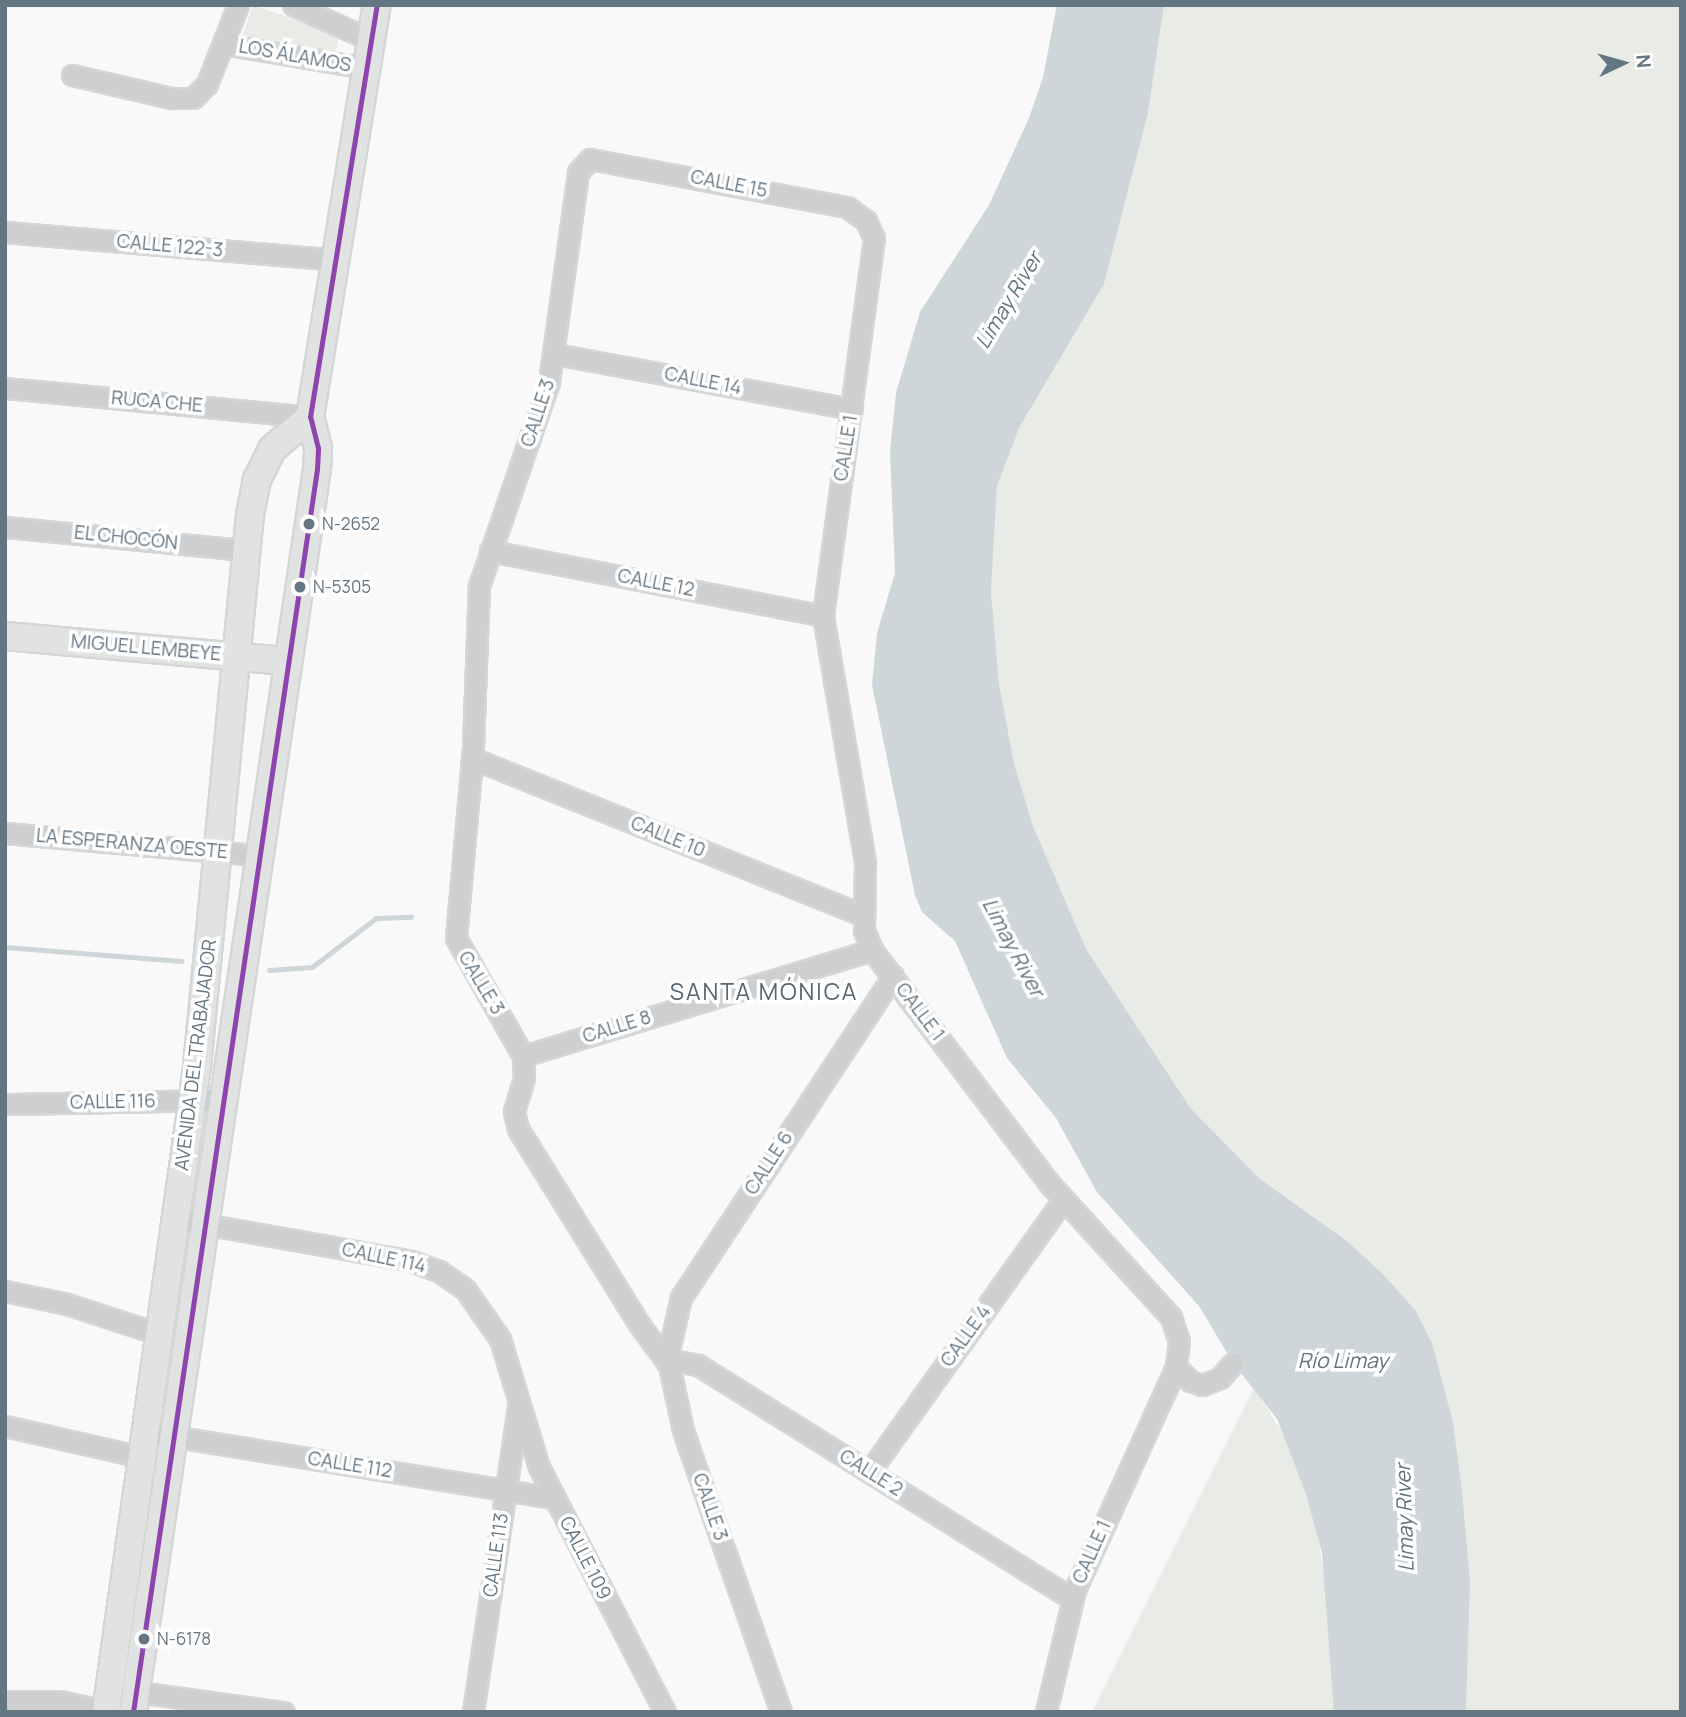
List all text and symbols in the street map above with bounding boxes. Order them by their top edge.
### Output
north arrow [1588,28,1658,98]
street label: LOS ÁLAMOS [237,35,353,77]
text: N [1630,53,1657,69]
street label: CALLE 15 [689,165,769,203]
street label: CALLE 122-3 [116,230,224,262]
water label: Limay River [969,247,1047,353]
street label: CALLE 14 [663,362,743,400]
street label: CALLE 3 [516,376,560,450]
street label: RUCA CHE [110,387,204,417]
street label: CALLE 1 [830,413,862,483]
place label: N-2652 [322,514,380,534]
marker: N-2652 [302,517,316,531]
street label: EL CHOCÓN [73,521,179,555]
street label: CALLE 12 [616,564,696,602]
place label: N-5305 [313,577,371,597]
marker: N-5305 [293,580,307,594]
street label: MIGUEL LEMBEYE [69,630,223,666]
street label: CALLE 10 [627,812,709,862]
street label: LA ESPERANZA OESTE [35,824,229,864]
water label: Limay River [978,893,1050,1001]
street label: AVENIDA DEL TRABAJADOR [170,938,222,1172]
street label: CALLE 3 [453,947,509,1019]
district label: SANTA MÓNICA [671,977,857,1005]
street label: CALLE 1 [891,979,949,1045]
street label: CALLE 8 [580,1006,654,1048]
street label: CALLE 116 [70,1090,156,1114]
street label: CALLE 6 [740,1127,798,1199]
street label: CALLE 114 [340,1238,428,1278]
street label: CALLE 4 [936,1301,996,1371]
water label: Río Limay [1298,1347,1388,1373]
street label: CALLE 2 [835,1445,907,1501]
street label: CALLE 112 [306,1447,394,1483]
water label: Limay River [1390,1464,1418,1572]
street label: CALLE 3 [688,1470,732,1544]
street label: CALLE 113 [479,1512,513,1598]
street label: CALLE 109 [554,1513,616,1603]
street label: CALLE 1 [1068,1517,1116,1587]
place label: N-6178 [157,1629,211,1649]
marker: N-6178 [137,1632,151,1646]

